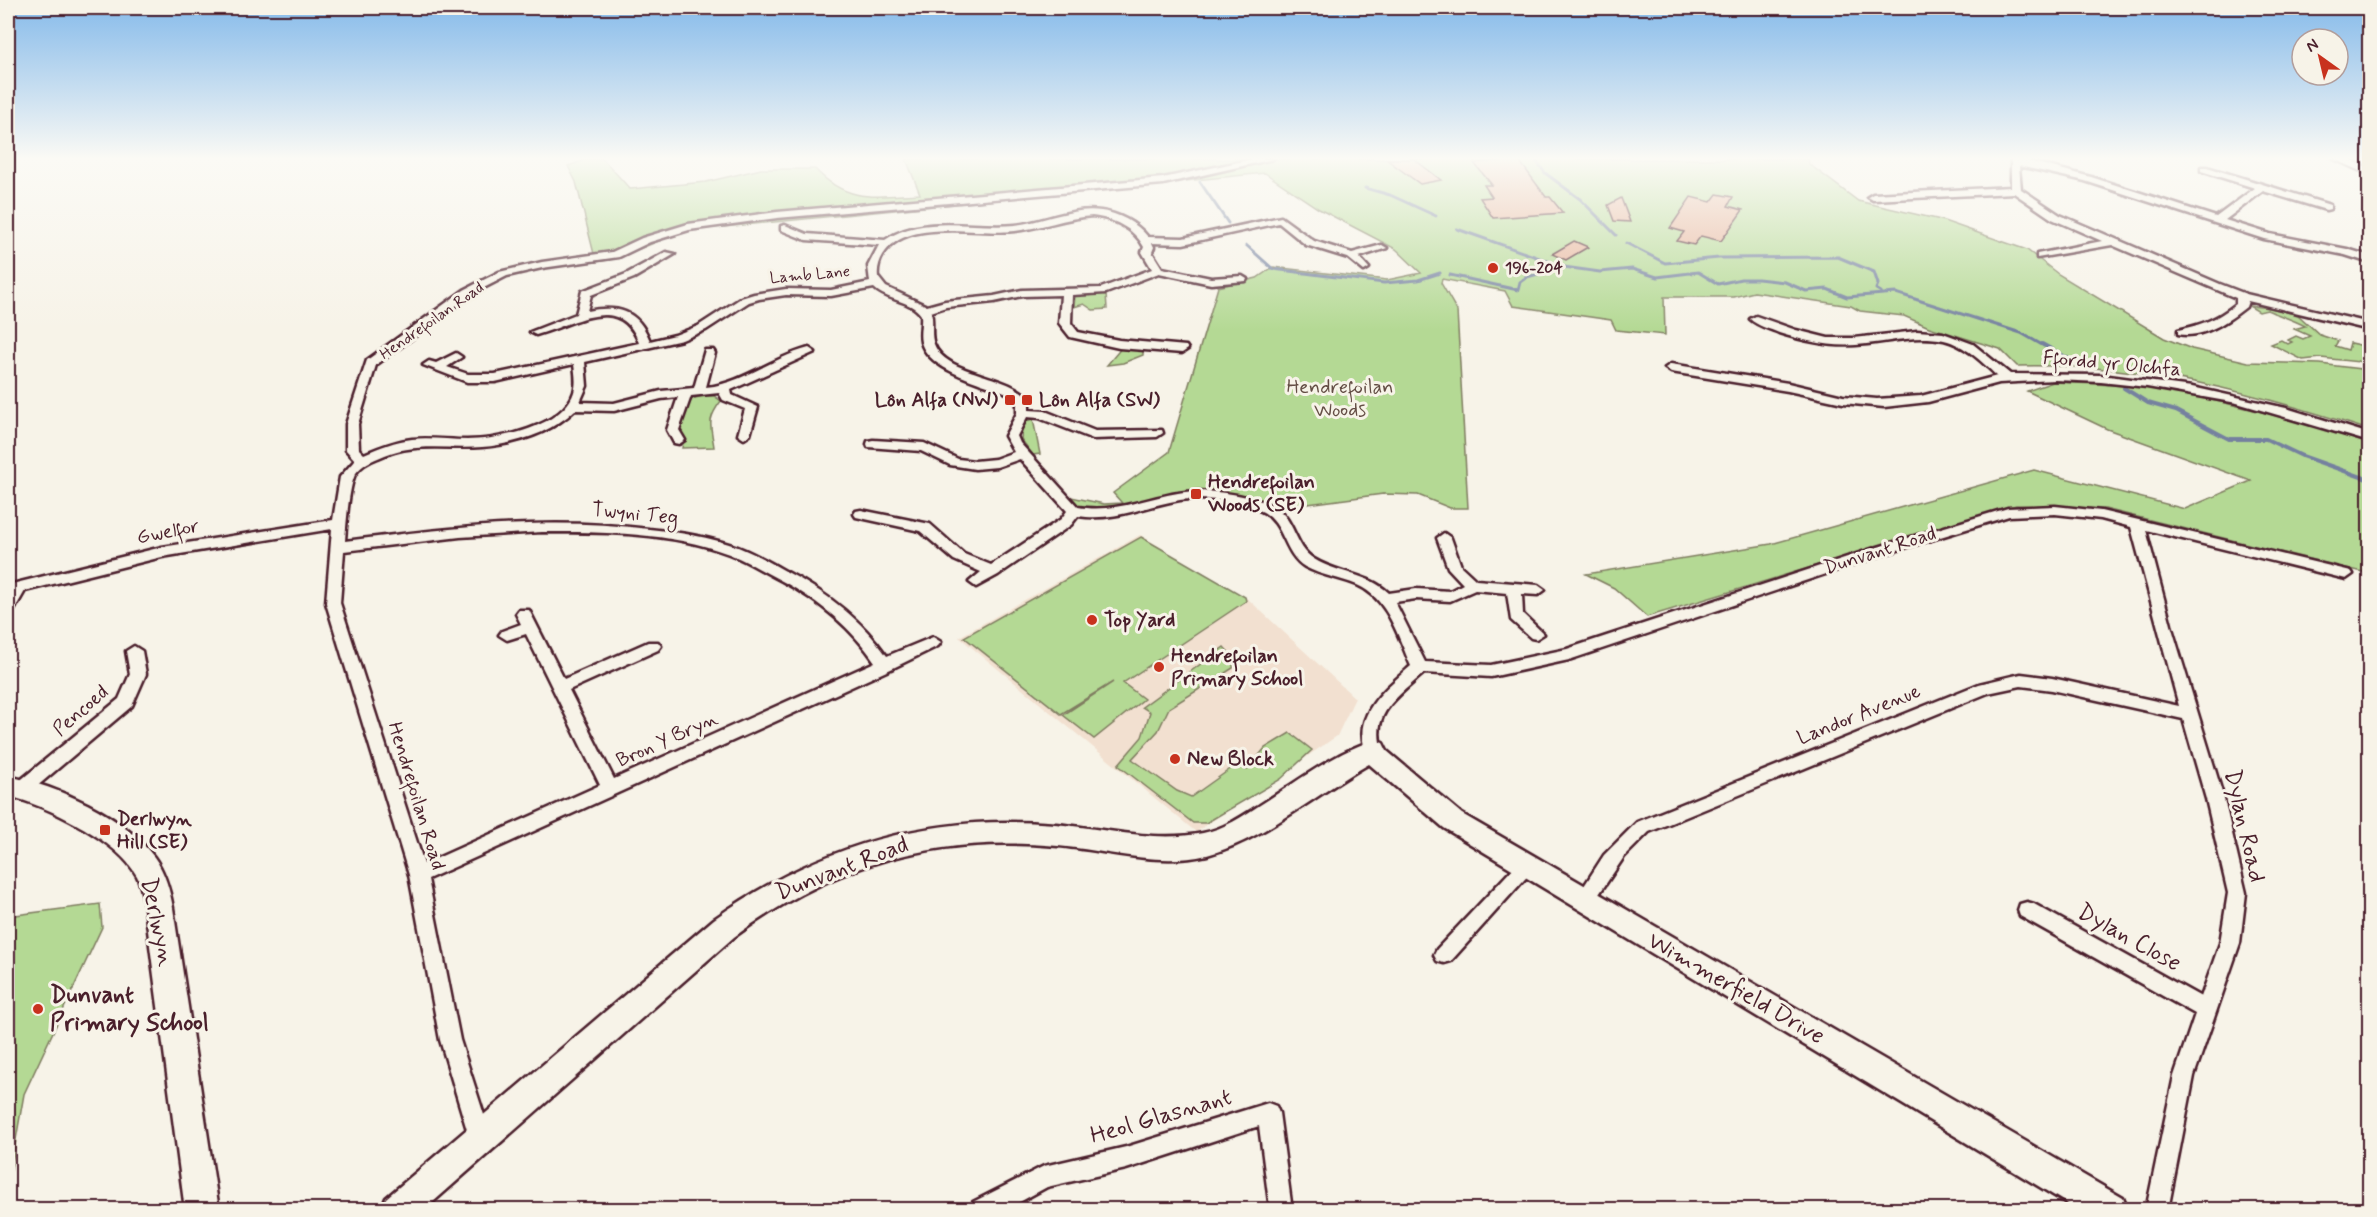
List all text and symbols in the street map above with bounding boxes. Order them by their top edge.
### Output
north arrow [2290,27,2350,87]
text: N [2302,34,2323,57]
place label: 196-204 [1505,258,1563,279]
street label: Lamb Lane [769,261,851,289]
marker: 196-204 [1486,261,1500,275]
street label: Hendrefoilan Road [376,277,489,366]
street label: Ffordd yr Olchfa [2042,345,2182,385]
park label: Hendrefoilan Woods [1286,374,1394,424]
place label: Lôn Alfa (NW) [875,387,999,414]
place label: Lôn Alfa (SW) [1039,387,1161,414]
marker: Lôn Alfa (NW) [1003,393,1017,407]
marker: Lôn Alfa (SW) [1020,393,1034,407]
place label: Hendrefoilan Woods (SE) [1207,469,1315,519]
marker: Hendrefoilan Woods (SE) [1189,487,1203,501]
street label: Twyni Teg [590,496,680,533]
street label: Gwelfor [134,513,202,553]
street label: Dunvant Road [1820,520,1940,582]
place label: Top Yard [1104,607,1175,634]
marker: Top Yard [1085,613,1099,627]
place label: Hendrefoilan Primary School [1171,643,1303,693]
marker: Hendrefoilan Primary School [1152,660,1166,674]
street label: Landor Avenue [1793,678,1925,752]
street label: Pencoed [47,679,115,743]
street label: Bron Y Bryn [612,705,722,774]
street label: Hendrefoilan Road [379,719,451,874]
place label: New Block [1187,746,1274,773]
marker: New Block [1168,752,1182,766]
street label: Dylan Road [2216,766,2272,886]
place label: Derlwyn Hill (SE) [117,806,192,856]
marker: Derlwyn Hill (SE) [98,823,112,837]
street label: Dunvant Road [771,829,913,909]
street label: Derlwyn [133,875,182,969]
street label: Dylan Close [2071,897,2187,979]
street label: Wimmerfield Drive [1642,926,1830,1052]
place label: Dunvant Primary School [50,980,209,1039]
marker: Dunvant Primary School [31,1002,45,1016]
street label: Heol Glasnant [1087,1082,1235,1152]

